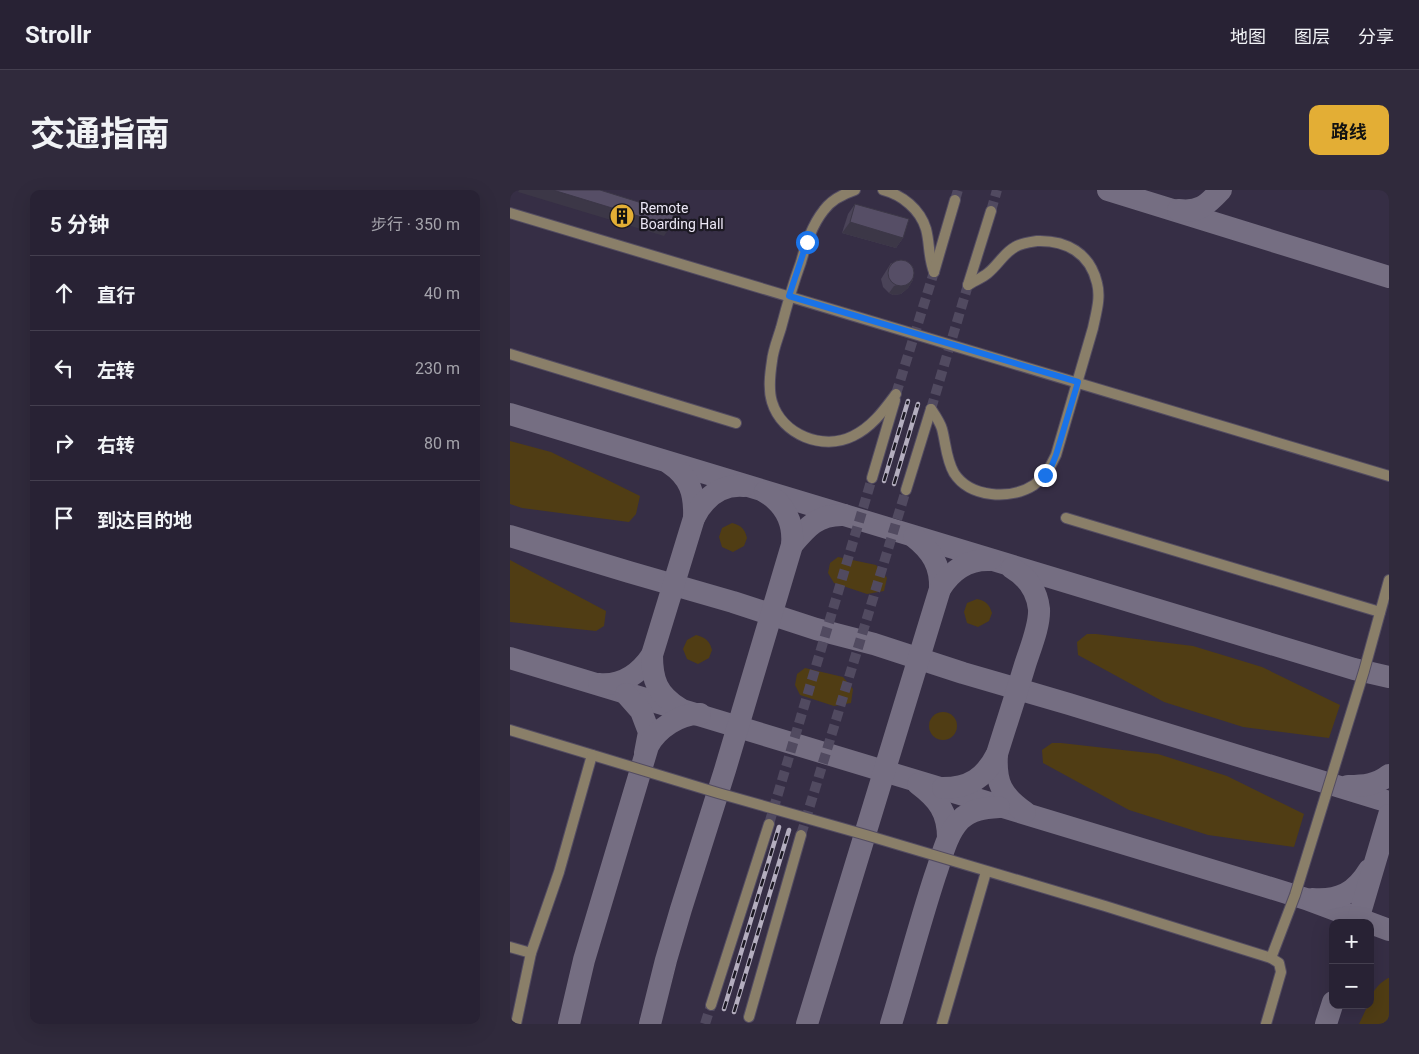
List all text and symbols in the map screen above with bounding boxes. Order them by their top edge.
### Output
text: Strollr [25,21,91,49]
text: 地图 [1230,26,1266,47]
text: 图层 [1294,26,1330,47]
text: 分享 [1358,26,1394,47]
button: 路线 [1309,105,1389,155]
text: 交通指南 [30,114,170,155]
place label: Remote Boarding Hall [640,200,724,232]
building icon: Remote Boarding Hall [609,203,635,229]
text: 5 分钟 [50,213,109,237]
text: 步行 · 350 m [371,215,460,234]
route start [796,231,819,254]
icon: ahead [50,279,78,307]
text: 直行 [97,284,135,307]
text: 40 m [424,284,460,303]
icon: left [50,354,78,382]
text: 左转 [97,359,135,382]
text: 230 m [415,359,460,378]
icon: right [50,429,78,457]
text: 右转 [97,434,135,457]
text: 80 m [424,434,460,453]
route end [1034,464,1057,487]
icon: arrive [50,504,78,532]
text: 到达目的地 [97,509,192,532]
map controls [1329,919,1374,1009]
button: + [1329,919,1374,964]
button: − [1329,964,1374,1009]

